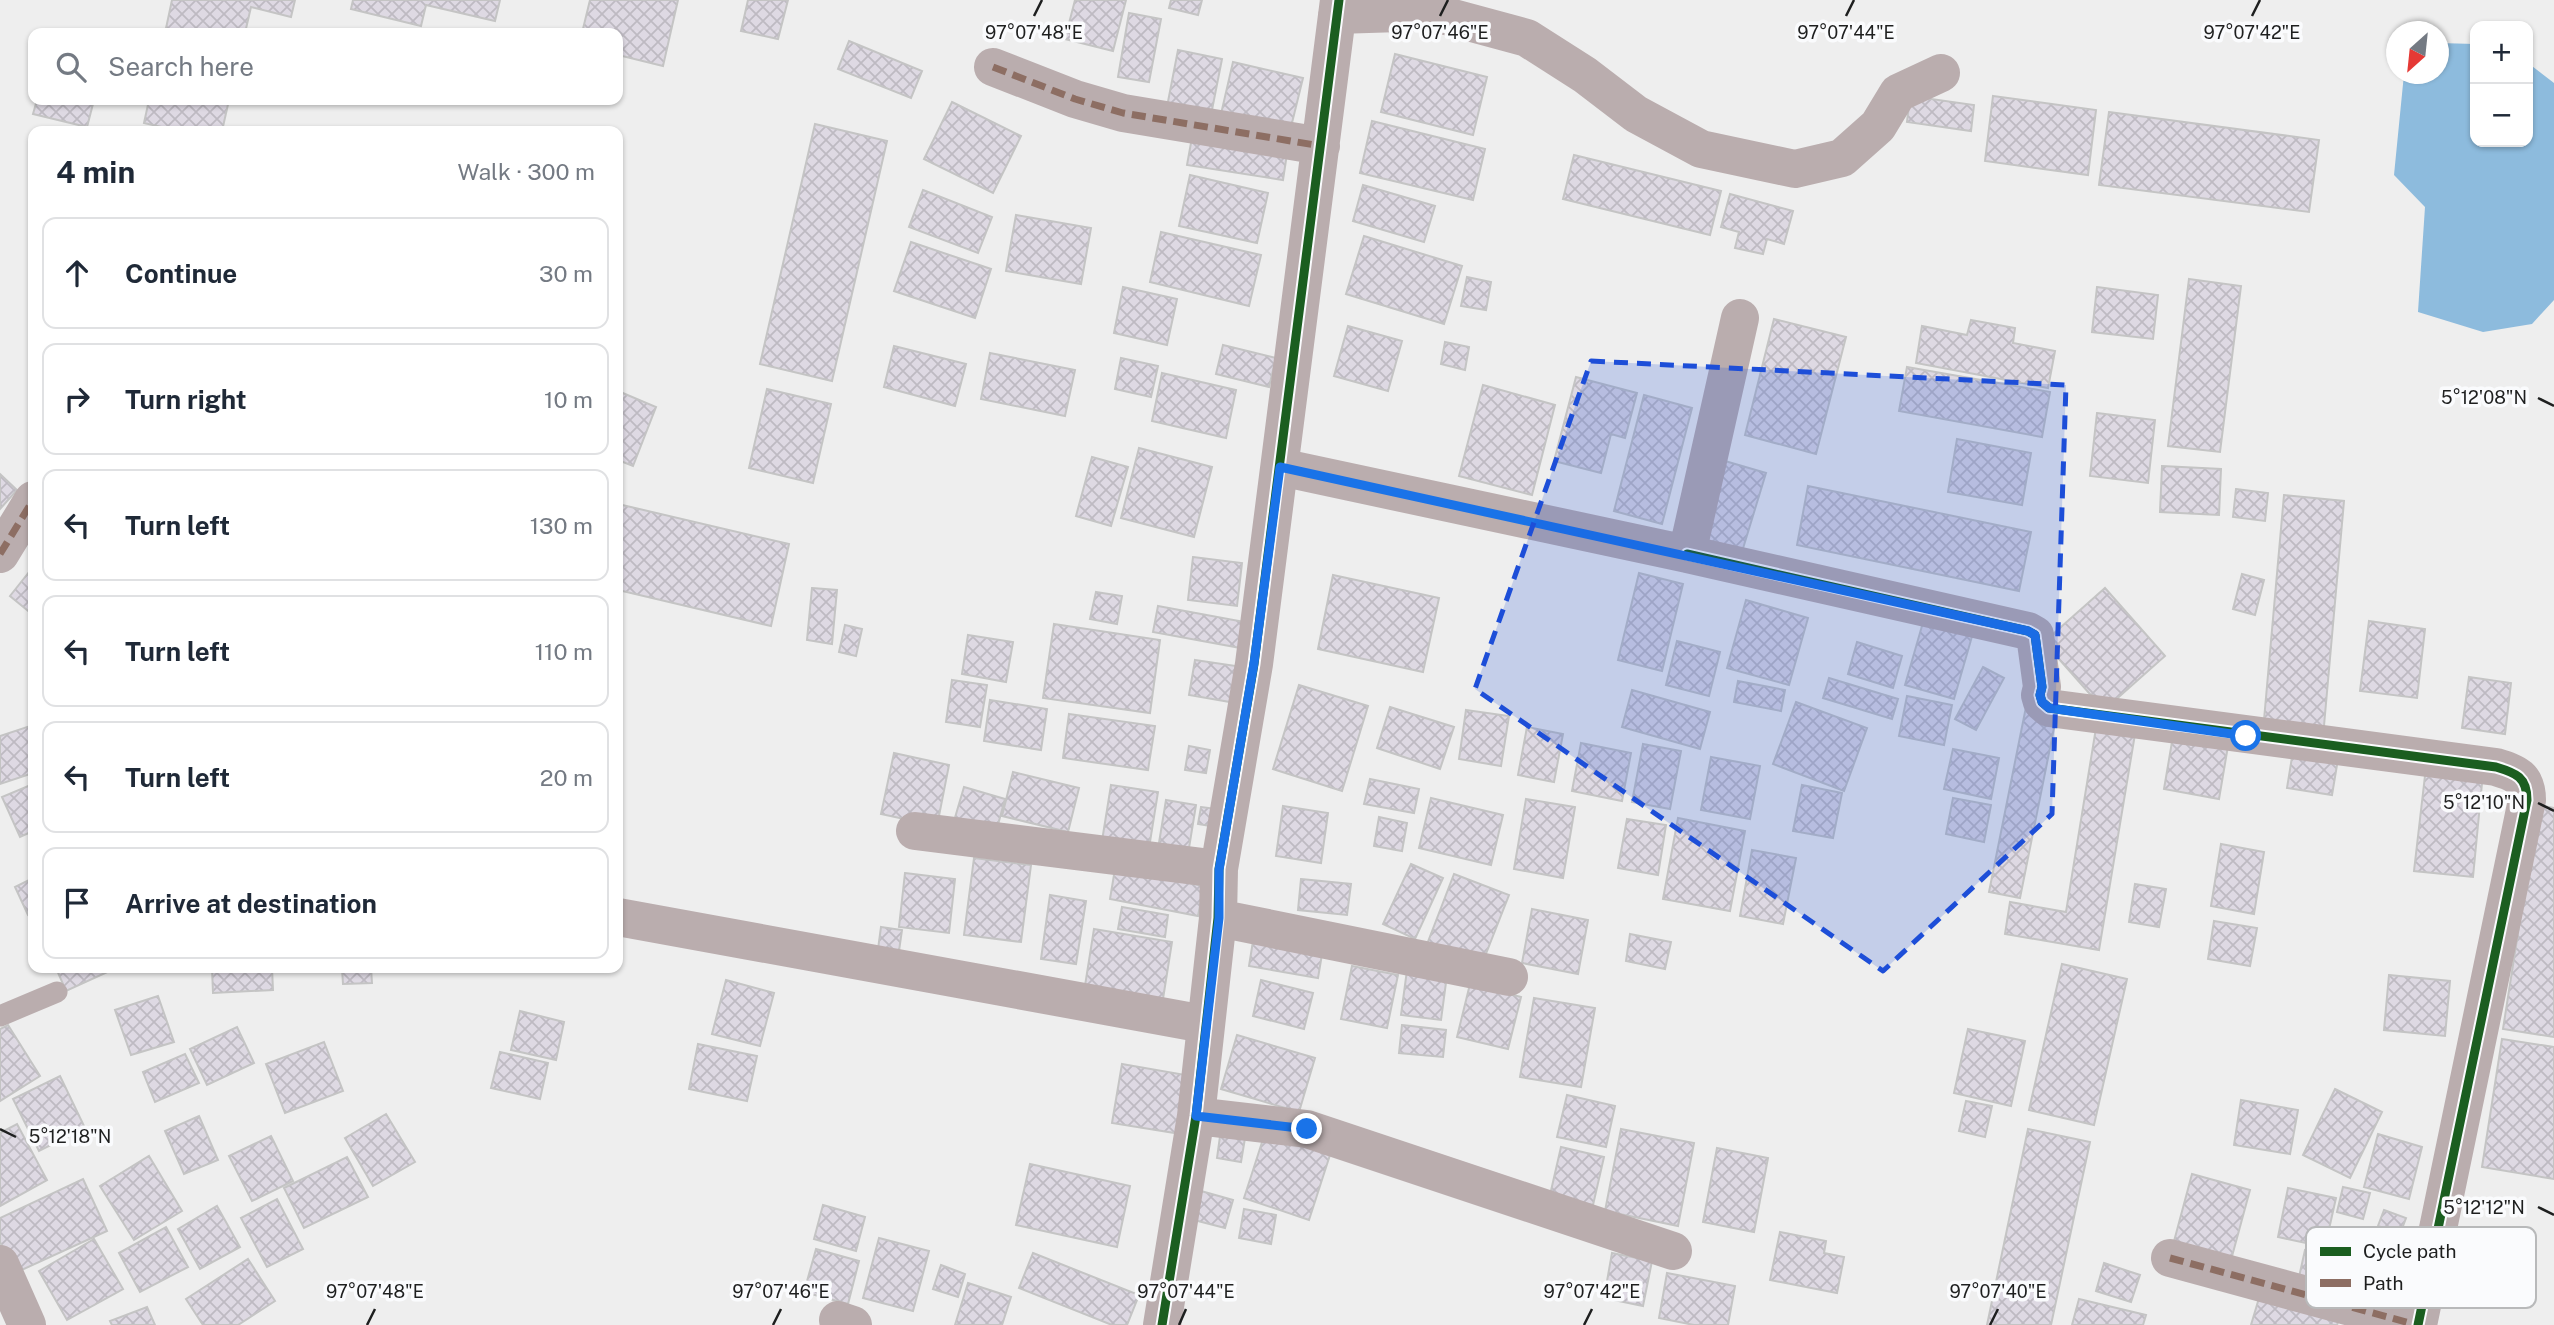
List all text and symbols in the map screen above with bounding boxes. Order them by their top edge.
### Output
north arrow [2386,21,2449,84]
map controls [2470,21,2533,147]
button: + [2470,21,2533,84]
text: 97°07'48"E [985,22,1083,43]
text: 97°07'46"E [1391,22,1489,43]
text: 97°07'44"E [1797,22,1895,43]
text: 97°07'42"E [2204,22,2300,43]
search box [28,28,623,105]
icon: search [52,48,90,86]
text: Search here [108,51,254,82]
button: − [2470,84,2533,147]
text: 4 min [56,154,135,190]
text: Walk · 300 m [457,158,595,185]
icon: ahead [58,254,96,292]
text: Continue [125,258,237,289]
text: 30 m [539,260,593,287]
icon: right [58,380,96,418]
text: Turn right [125,384,247,415]
text: 10 m [544,386,593,413]
text: 5°12'08"N [2441,387,2527,408]
icon: left [58,506,96,544]
text: Turn left [125,510,230,541]
text: 130 m [530,512,593,539]
icon: left [58,632,96,670]
text: Turn left [125,636,230,667]
text: 110 m [535,638,593,665]
route start [2230,720,2261,751]
icon: left [58,758,96,796]
text: Turn left [125,762,230,793]
text: 20 m [540,764,593,791]
text: 5°12'10"N [2443,792,2525,813]
icon: arrive [58,884,96,922]
text: Arrive at destination [125,888,377,919]
route end [1291,1113,1322,1144]
text: 5°12'18"N [29,1126,111,1147]
text: 5°12'12"N [2443,1197,2525,1218]
legend [2306,1227,2536,1308]
text: Cycle path [2363,1240,2456,1262]
text: Path [2363,1272,2403,1294]
text: 97°07'48"E [326,1281,424,1302]
text: 97°07'46"E [732,1281,830,1302]
text: 97°07'44"E [1137,1281,1235,1302]
text: 97°07'42"E [1544,1281,1640,1302]
text: 97°07'40"E [1949,1281,2047,1302]

